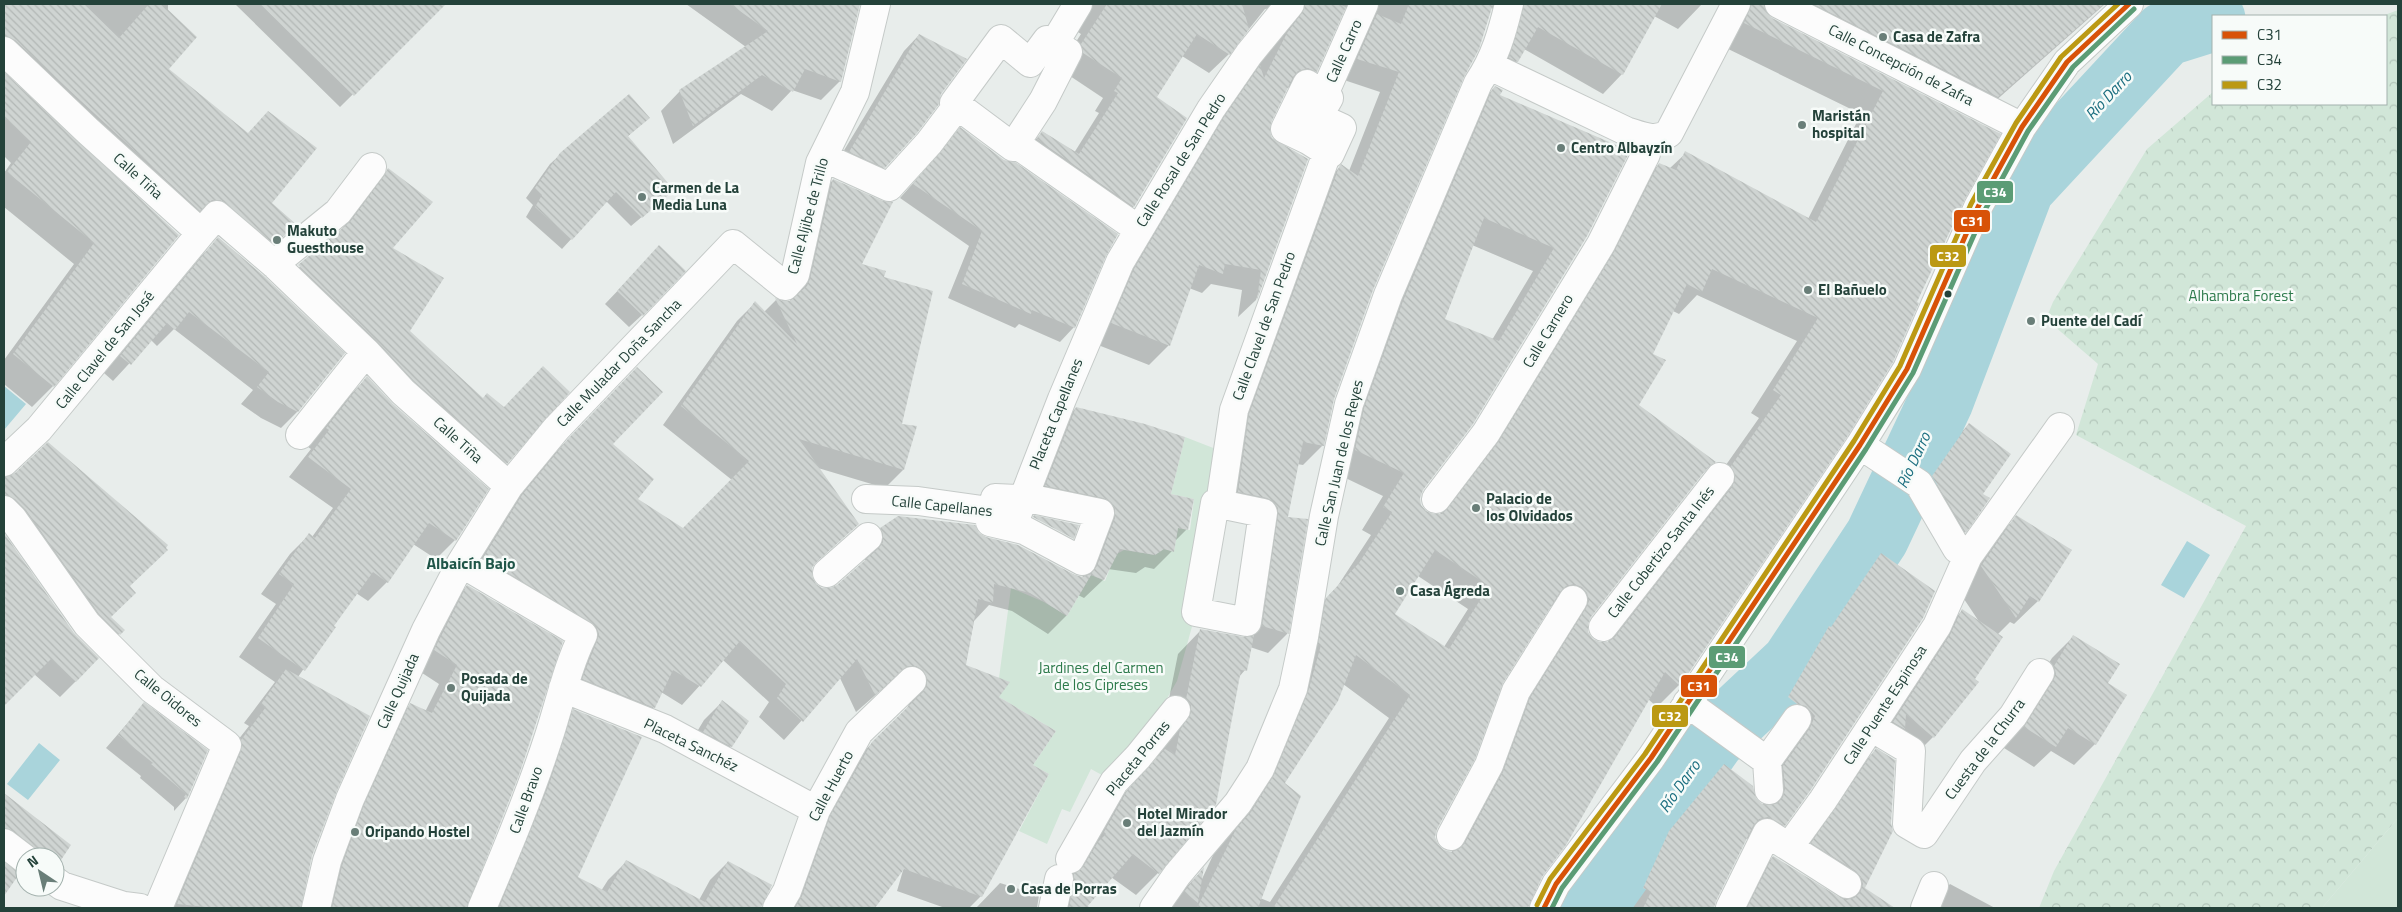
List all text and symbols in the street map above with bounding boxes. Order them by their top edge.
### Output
street label: Calle Carro [1319,15,1368,86]
legend [2212,15,2387,105]
street label: Calle Concepción de Zafra [1824,18,1978,111]
text: C31 [2257,23,2282,46]
place label: Casa de Zafra [1893,25,1981,48]
marker: Casa de Zafra [1877,31,1889,43]
text: C34 [2257,48,2282,71]
water label: Río Darro [2079,64,2138,125]
text: C32 [2257,73,2282,96]
street label: Calle Rosal de San Pedro [1130,88,1231,232]
place label: Maristán hospital [1812,104,1871,144]
marker: Maristán hospital [1796,119,1808,131]
place label: Centro Albayzín [1571,136,1673,159]
marker: Centro Albayzín [1555,142,1567,154]
street label: Calle Tiña [108,147,169,205]
street label: Calle Aljibe de Trillo [781,155,834,277]
place label: Carmen de La Media Luna [652,176,739,216]
line badge: C34 [1976,180,2014,204]
text: C34 [1983,181,2007,202]
marker: Carmen de La Media Luna [636,191,648,203]
line badge: C31 [1953,209,1991,233]
text: C31 [1960,210,1984,231]
place label: Makuto Guesthouse [287,219,364,259]
marker: Makuto Guesthouse [271,234,283,246]
line badge: C32 [1929,244,1967,268]
text: C32 [1936,245,1960,266]
street label: Calle Clavel de San Pedro [1226,248,1301,404]
place label: El Bañuelo [1818,278,1887,301]
marker: El Bañuelo [1802,284,1814,296]
park label: Alhambra Forest [2189,284,2294,307]
street label: Calle Clavel de San José [50,286,160,414]
street label: Calle Carnero [1516,289,1579,372]
unlabelled marker [1943,289,1953,299]
street label: Calle Muladar Doña Sancha [551,293,687,432]
place label: Puente del Cadí [2041,309,2143,332]
marker: Puente del Cadí [2025,315,2037,327]
street label: Placeta Capellanes [1023,355,1088,473]
street label: Calle San Juan de los Reyes [1308,377,1369,548]
street label: Calle Tiña [428,411,489,469]
water label: Río Darro [1890,427,1937,492]
street label: Calle Cobertizo Santa Inés [1601,481,1720,623]
place label: Palacio de los Olvidados [1486,487,1573,527]
street label: Calle Capellanes [890,489,994,522]
marker: Palacio de los Olvidados [1470,502,1482,514]
district label: Albaicín Bajo [426,551,516,575]
place label: Casa Ágreda [1410,579,1490,602]
marker: Casa Ágreda [1394,585,1406,597]
street label: Calle Puente Espinosa [1837,640,1932,769]
line badge: C34 [1708,645,1746,669]
text: C34 [1715,646,1739,667]
street label: Calle Quijada [371,649,425,732]
park label: Jardines del Carmen de los Cipreses [1038,656,1164,696]
street label: Calle Oidores [129,663,207,732]
place label: Posada de Quijada [461,667,528,707]
line badge: C31 [1680,674,1718,698]
text: C31 [1687,675,1711,696]
marker: Posada de Quijada [445,682,457,694]
street label: Cuesta de la Churra [1939,693,2031,804]
line badge: C32 [1651,704,1689,728]
text: C32 [1658,705,1682,726]
street label: Placeta Sanchéz [640,712,743,777]
street label: Placeta Porras [1100,715,1175,801]
street label: Calle Huerto [802,746,859,825]
water label: Río Darro [1652,754,1706,817]
street label: Calle Bravo [503,763,548,837]
place label: Hotel Mirador del Jazmín [1137,802,1228,842]
marker: Hotel Mirador del Jazmín [1121,817,1133,829]
place label: Oripando Hostel [365,820,470,843]
marker: Oripando Hostel [349,826,361,838]
north arrow [15,847,65,897]
text: N [22,850,42,872]
place label: Casa de Porras [1021,877,1117,900]
marker: Casa de Porras [1005,883,1017,895]

